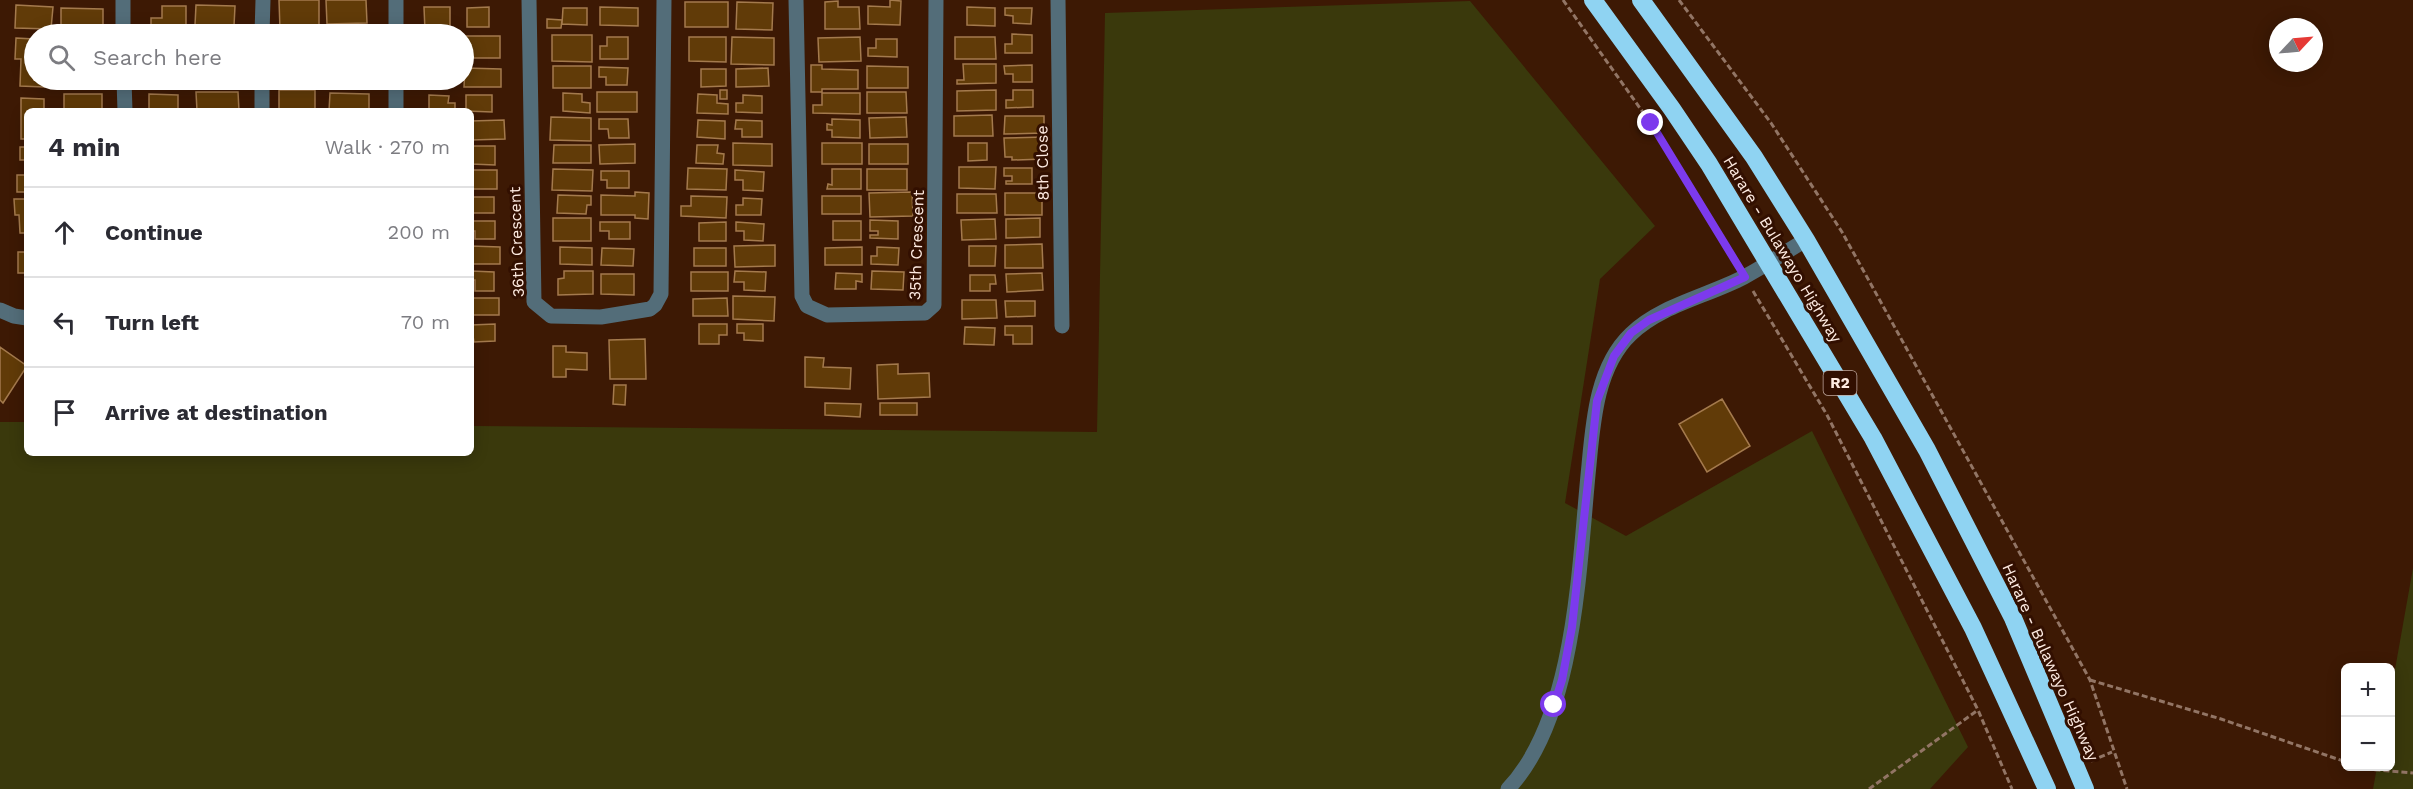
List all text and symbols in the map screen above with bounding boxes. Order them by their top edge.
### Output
north arrow [2269,18,2323,72]
search box [24,24,474,90]
icon: search [45,41,78,74]
text: Search here [93,45,222,70]
route end [1637,109,1663,135]
street label: 8th Close [1032,125,1053,201]
text: 4 min [48,132,120,162]
text: Walk · 270 m [325,135,450,159]
street label: Harare - Bulawayo Highway [1719,153,1846,347]
street label: 36th Crescent [505,186,528,298]
street label: 35th Crescent [905,189,928,300]
icon: ahead [48,216,81,249]
text: Continue [105,220,203,245]
text: 200 m [388,220,450,244]
icon: left [48,306,81,339]
text: Turn left [105,310,199,335]
text: 70 m [401,310,450,334]
road number: R2 [1824,371,1856,395]
icon: arrive [48,396,81,429]
text: Arrive at destination [105,400,328,425]
street label: Harare - Bulawayo Highway [1998,561,2103,765]
map controls [2341,663,2395,771]
button: + [2341,663,2395,717]
route start [1540,691,1566,717]
button: − [2341,717,2395,771]

